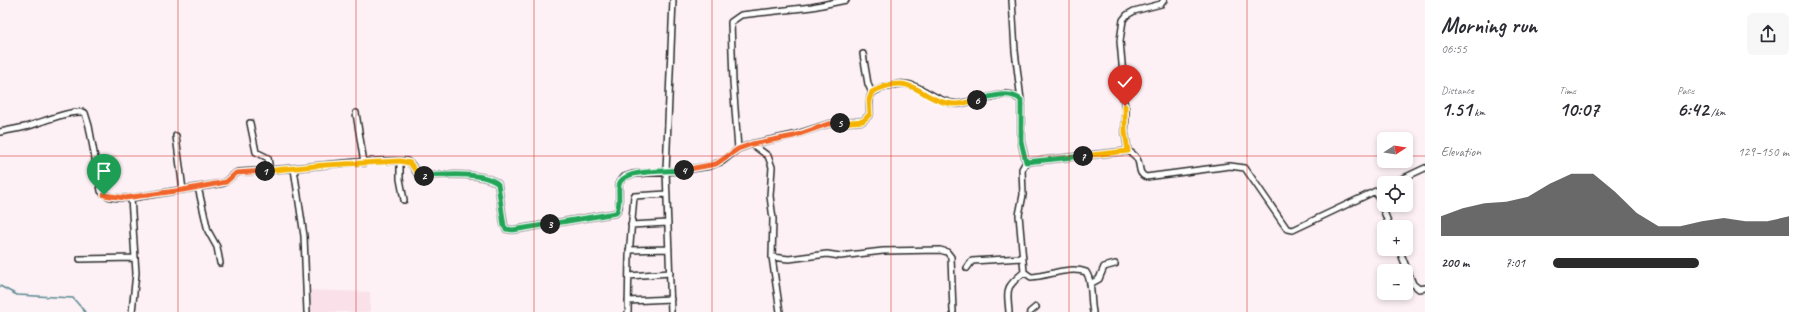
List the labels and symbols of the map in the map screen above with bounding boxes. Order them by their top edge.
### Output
pin [1108,65,1142,106]
pin: 6 [967,90,987,110]
pin: 5 [830,113,850,133]
north arrow [1377,132,1413,168]
pin: 7 [1073,146,1093,166]
pin [87,154,121,195]
pin: 4 [674,160,694,180]
pin: 1 [255,161,275,181]
pin: 2 [414,166,434,186]
pin: 3 [540,214,560,234]

